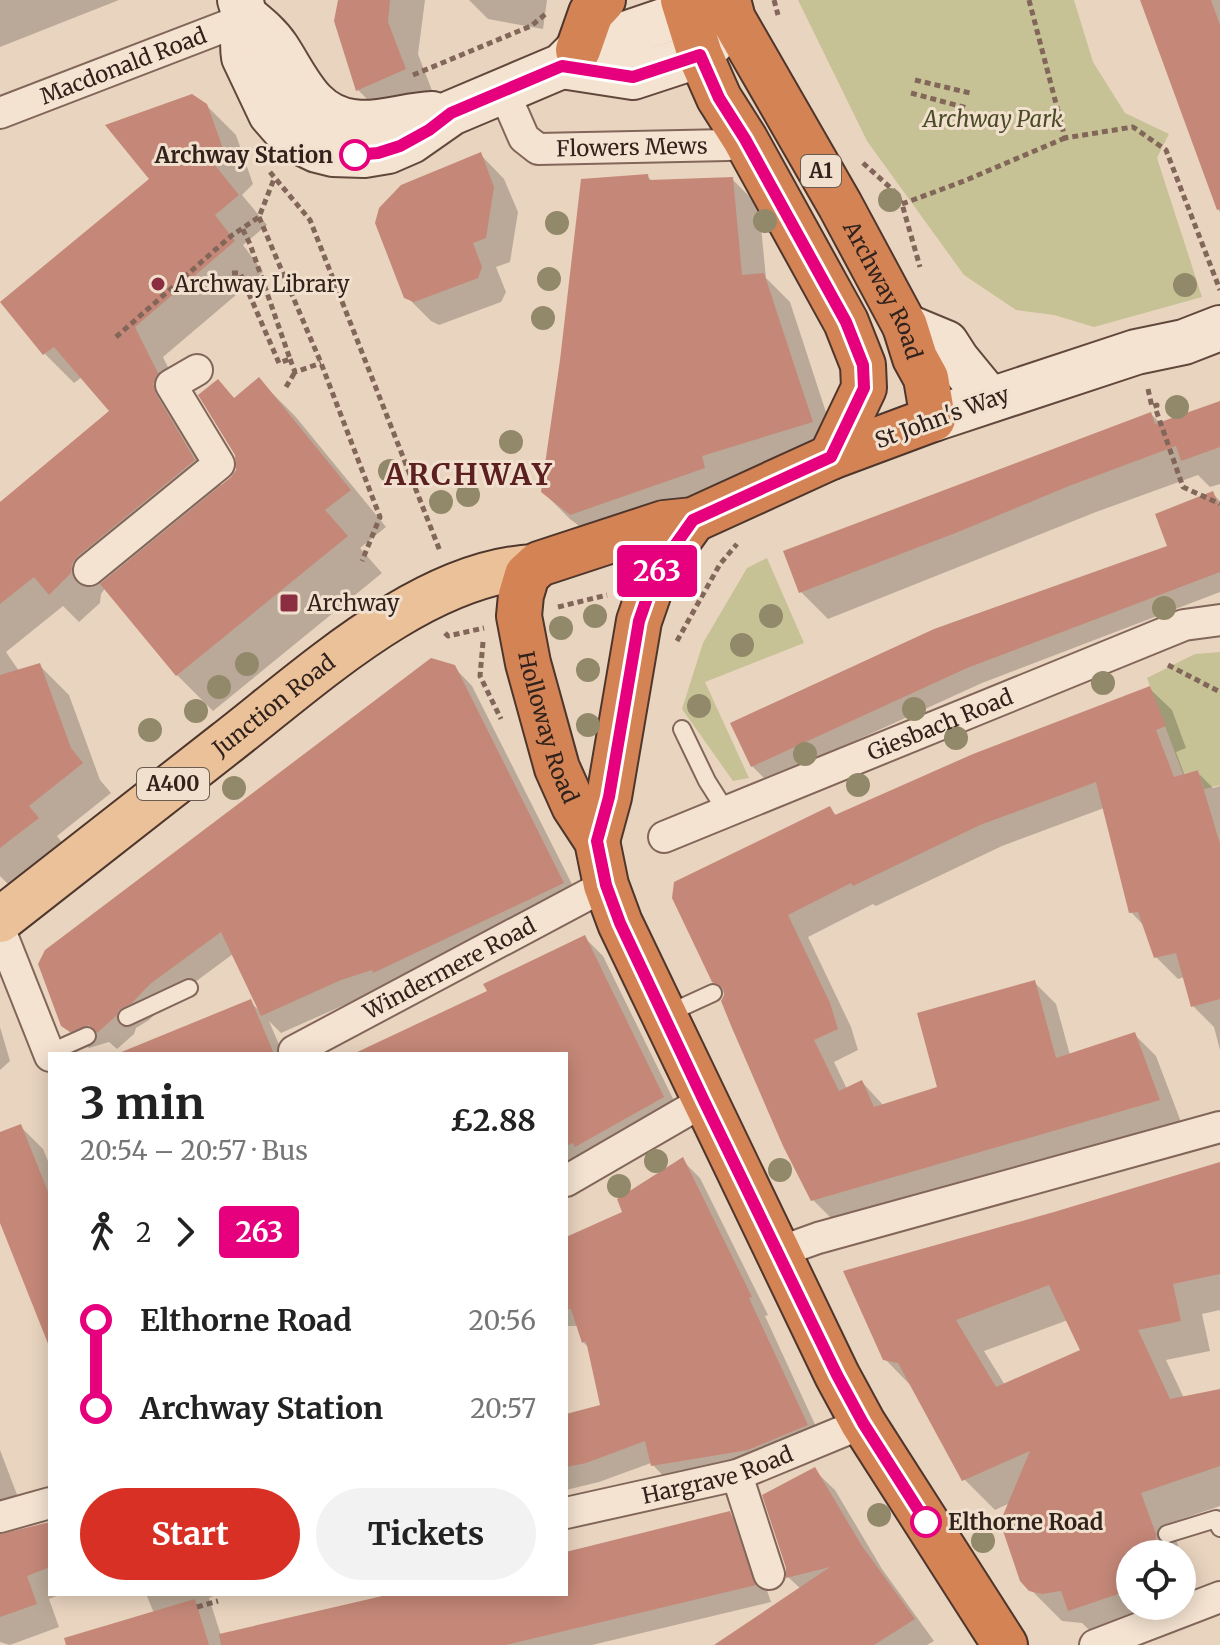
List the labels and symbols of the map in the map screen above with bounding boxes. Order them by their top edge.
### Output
street label: Macdonald Road [36,21,210,110]
park label: Archway Park [921,105,1063,133]
street label: Flowers Mews [556,131,708,163]
marker: Archway Station [340,140,370,170]
place label: Archway Station [154,141,333,169]
road number: A1 [801,155,841,187]
street label: Archway Road [837,215,929,363]
place label: Archway Library [173,270,350,298]
marker: Archway Library [149,275,167,293]
street label: St John's Way [871,380,1013,454]
district label: ARCHWAY [384,455,553,493]
line badge: 263 [611,545,703,597]
place label: Archway [306,589,400,617]
marker: Archway [278,592,300,614]
street label: Junction Road [206,648,341,763]
street label: Holloway Road [512,649,585,808]
street label: Giesbach Road [863,682,1017,767]
road number: A400 [137,768,209,800]
street label: Windermere Road [358,911,540,1026]
street label: Hargrave Road [639,1440,797,1510]
marker: Elthorne Road [911,1507,941,1537]
place label: Elthorne Road [948,1508,1104,1536]

